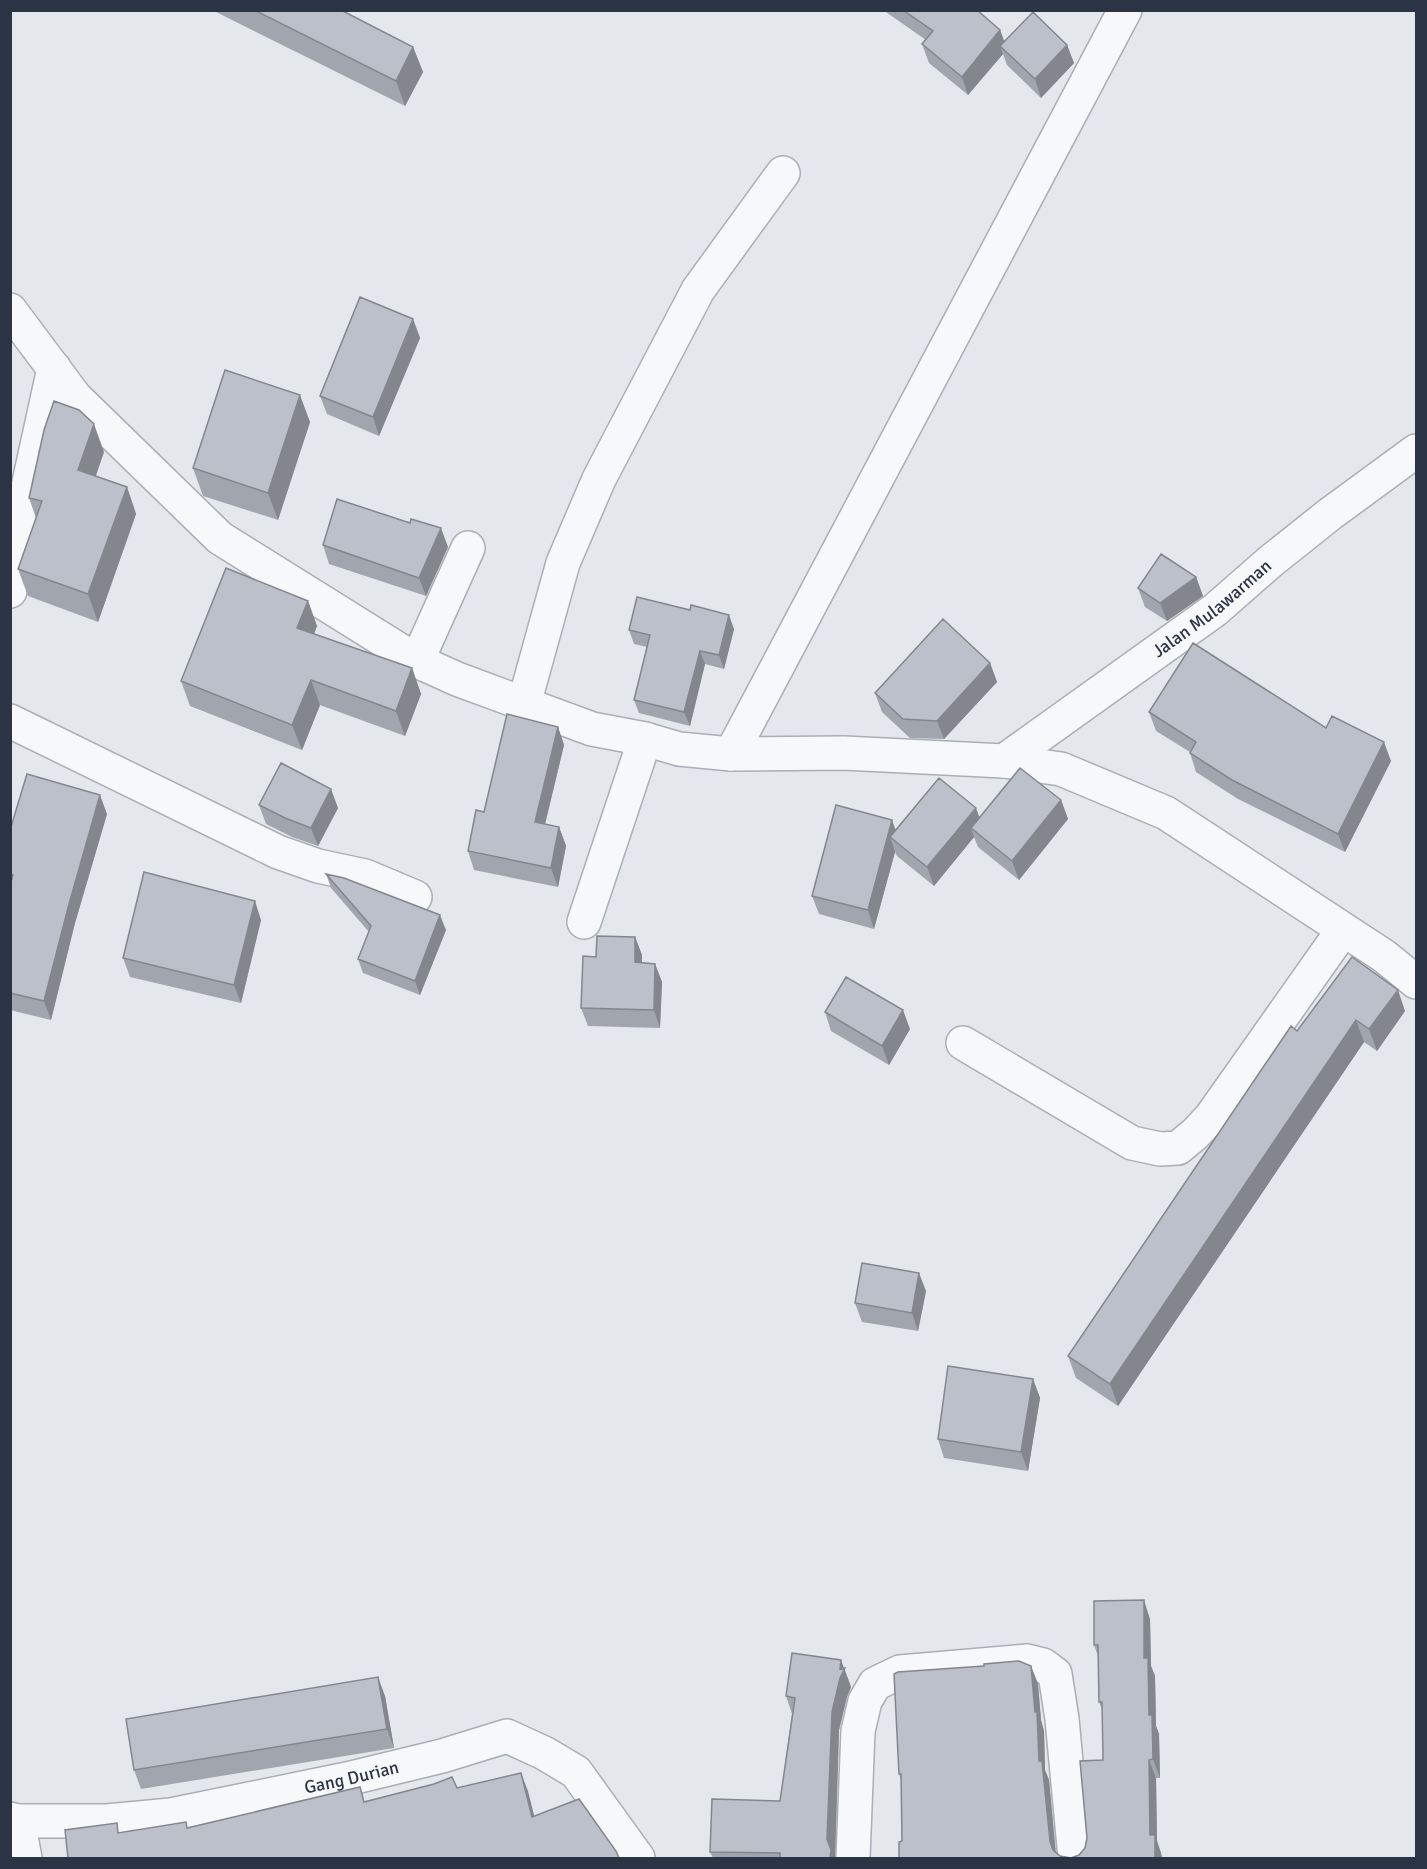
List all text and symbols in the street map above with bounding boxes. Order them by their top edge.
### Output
street label: Jalan Mulawarman [1148,555,1276,662]
street label: Gang Durian [302,1756,401,1798]

